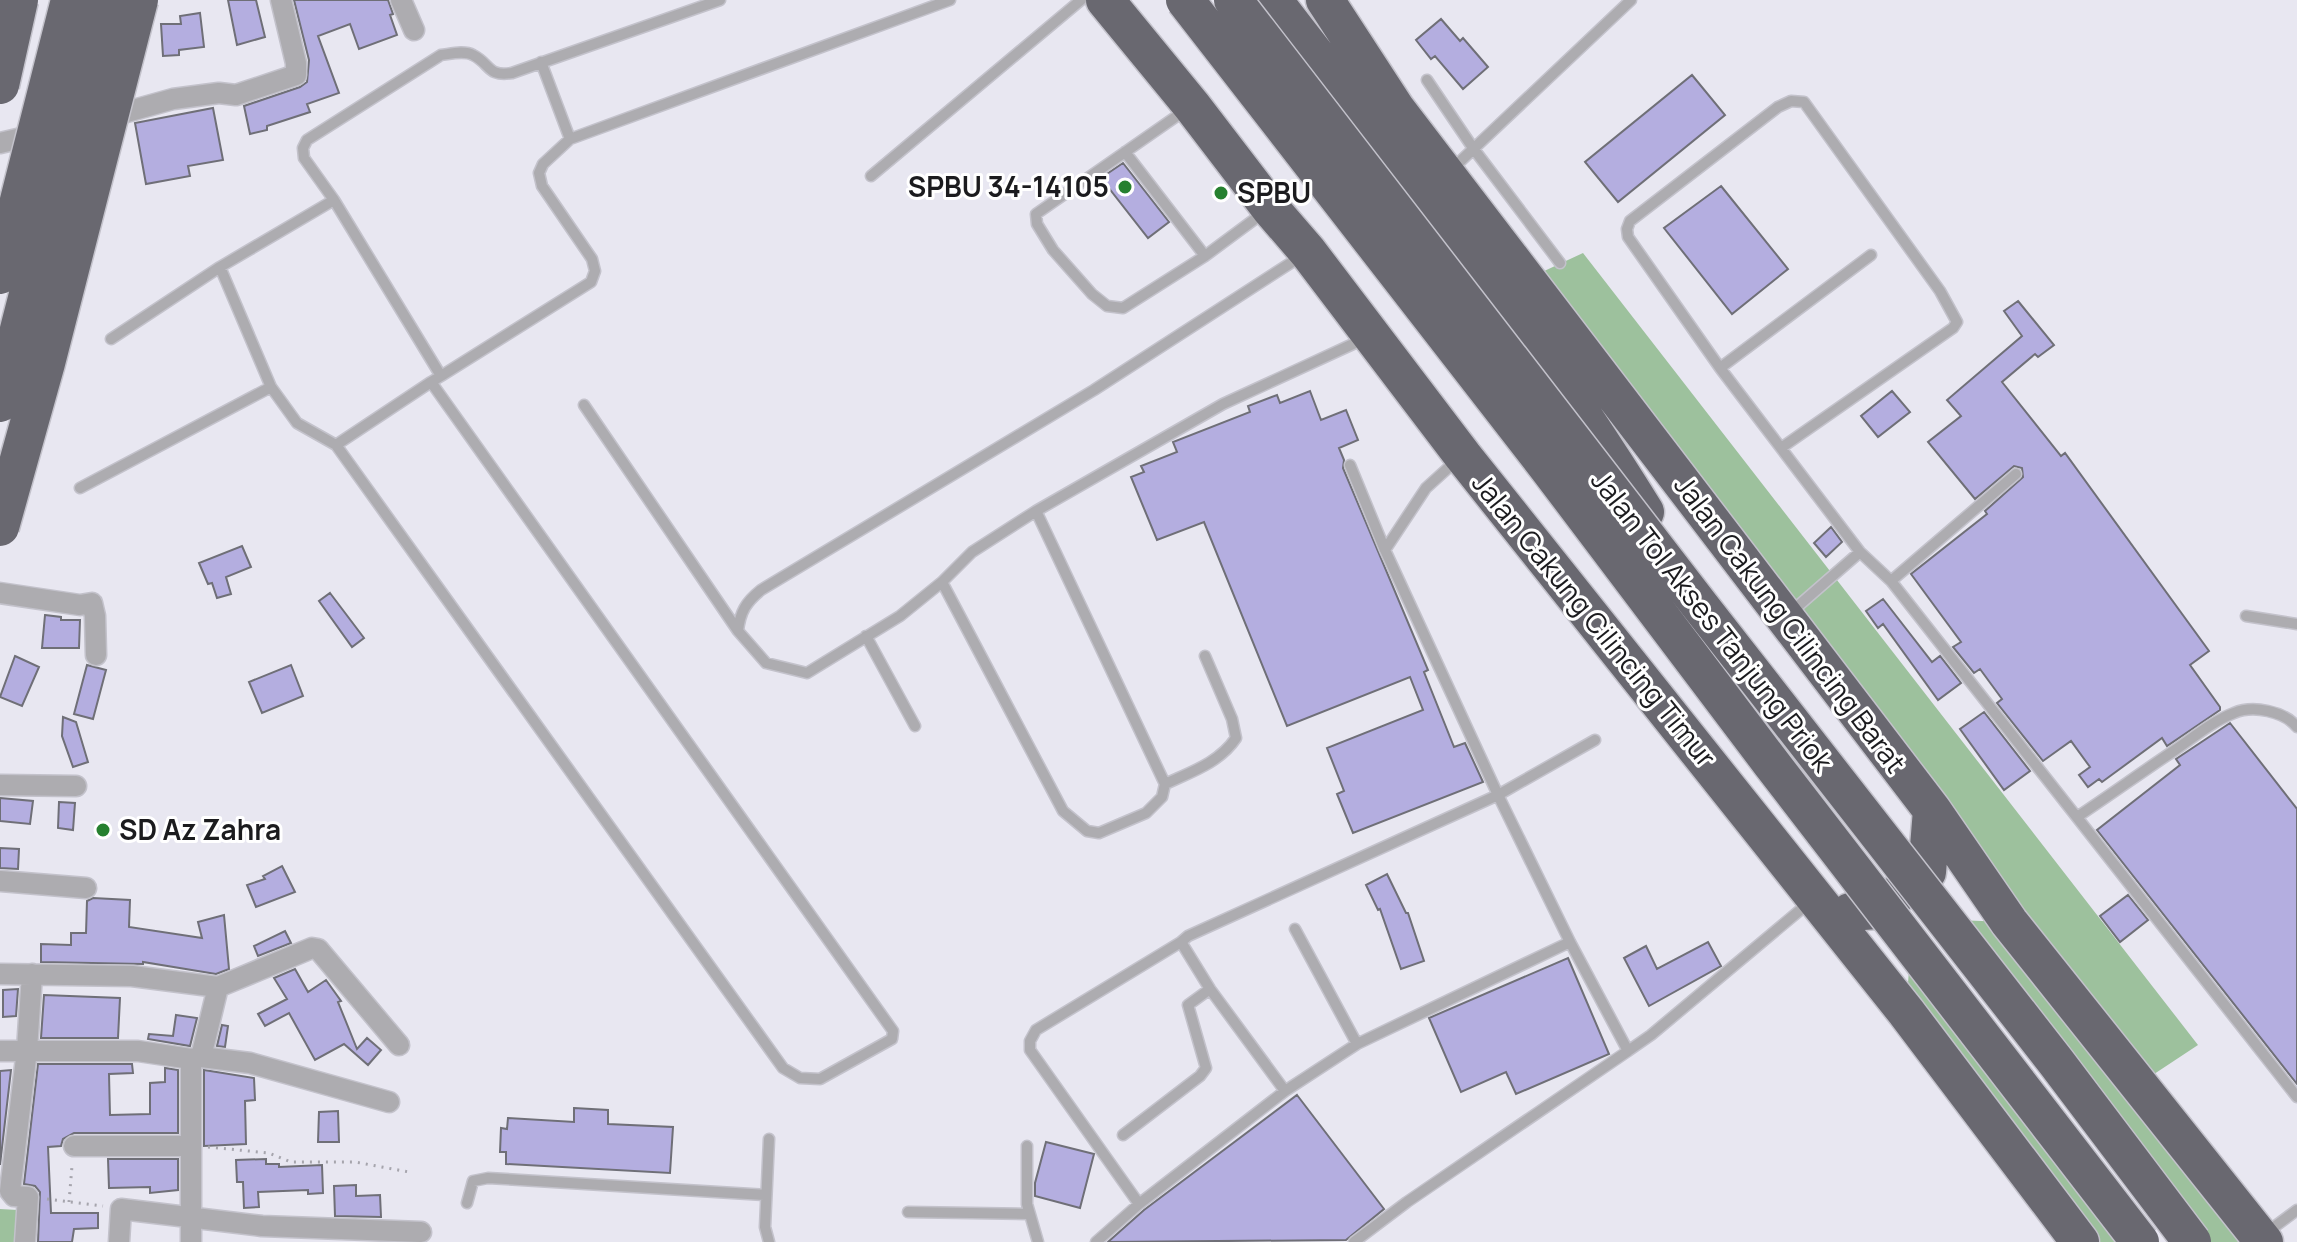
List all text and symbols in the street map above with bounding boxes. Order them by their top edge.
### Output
place label: SPBU 34-14105 [908,167,1109,205]
place label: SPBU [1237,173,1311,211]
marker: SPBU 34-14105 [1116,178,1134,196]
marker: SPBU [1212,184,1230,202]
street label: Jalan Tol Akses Tanjung Priok [1583,462,1843,780]
street label: Jalan Cakung Cilincing Timur [1464,464,1725,774]
street label: Jalan Cakung Cilincing Barat [1666,467,1915,780]
place label: SD Az Zahra [119,810,281,848]
marker: SD Az Zahra [94,821,112,839]

